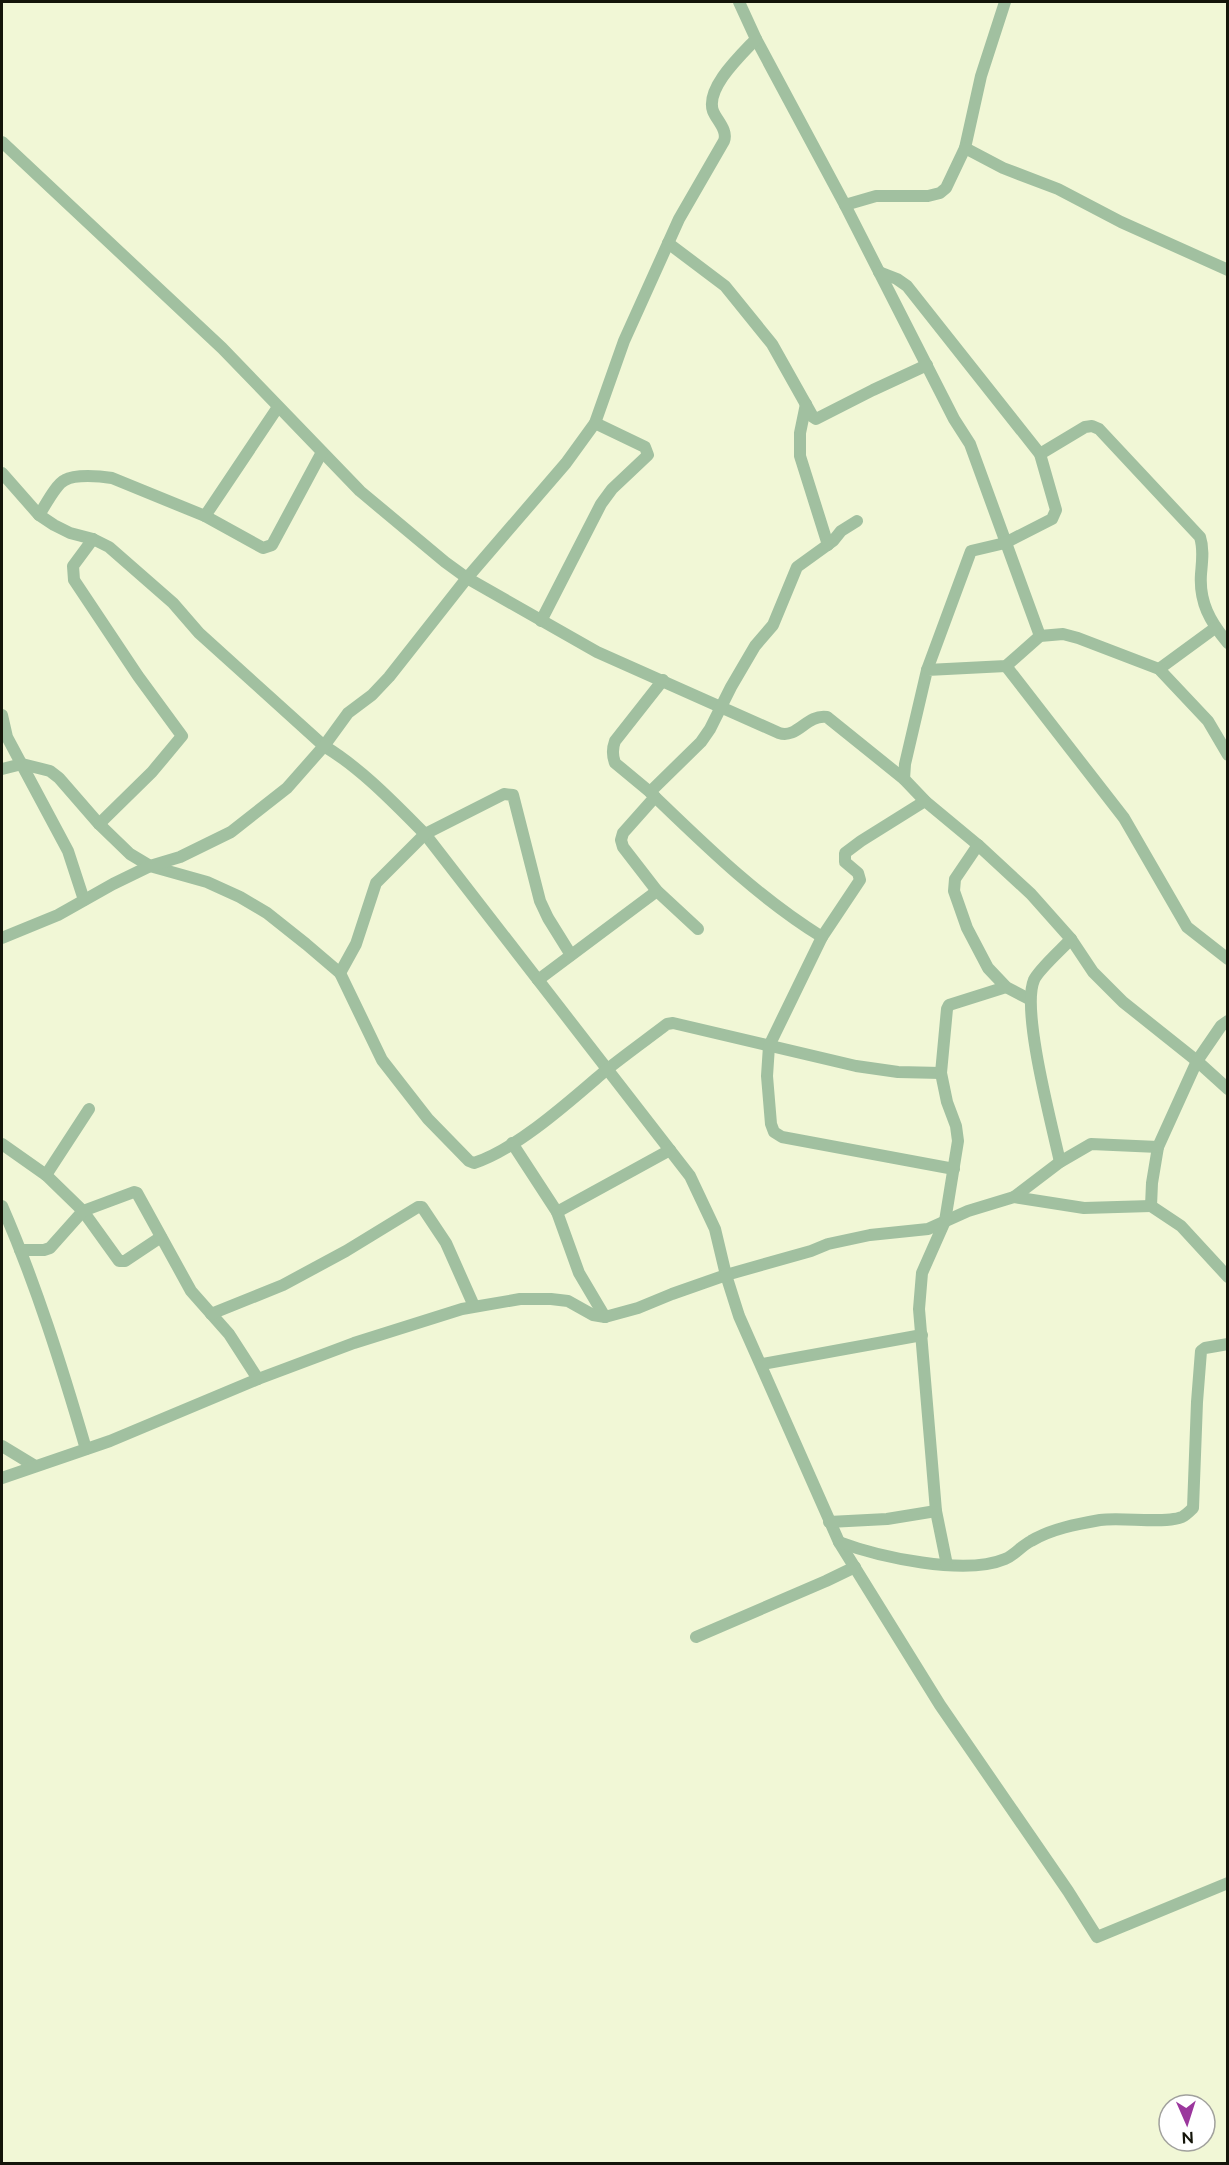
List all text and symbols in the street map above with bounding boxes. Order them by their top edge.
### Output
north arrow [1157,2093,1217,2153]
text: N [1181,2128,1194,2147]

